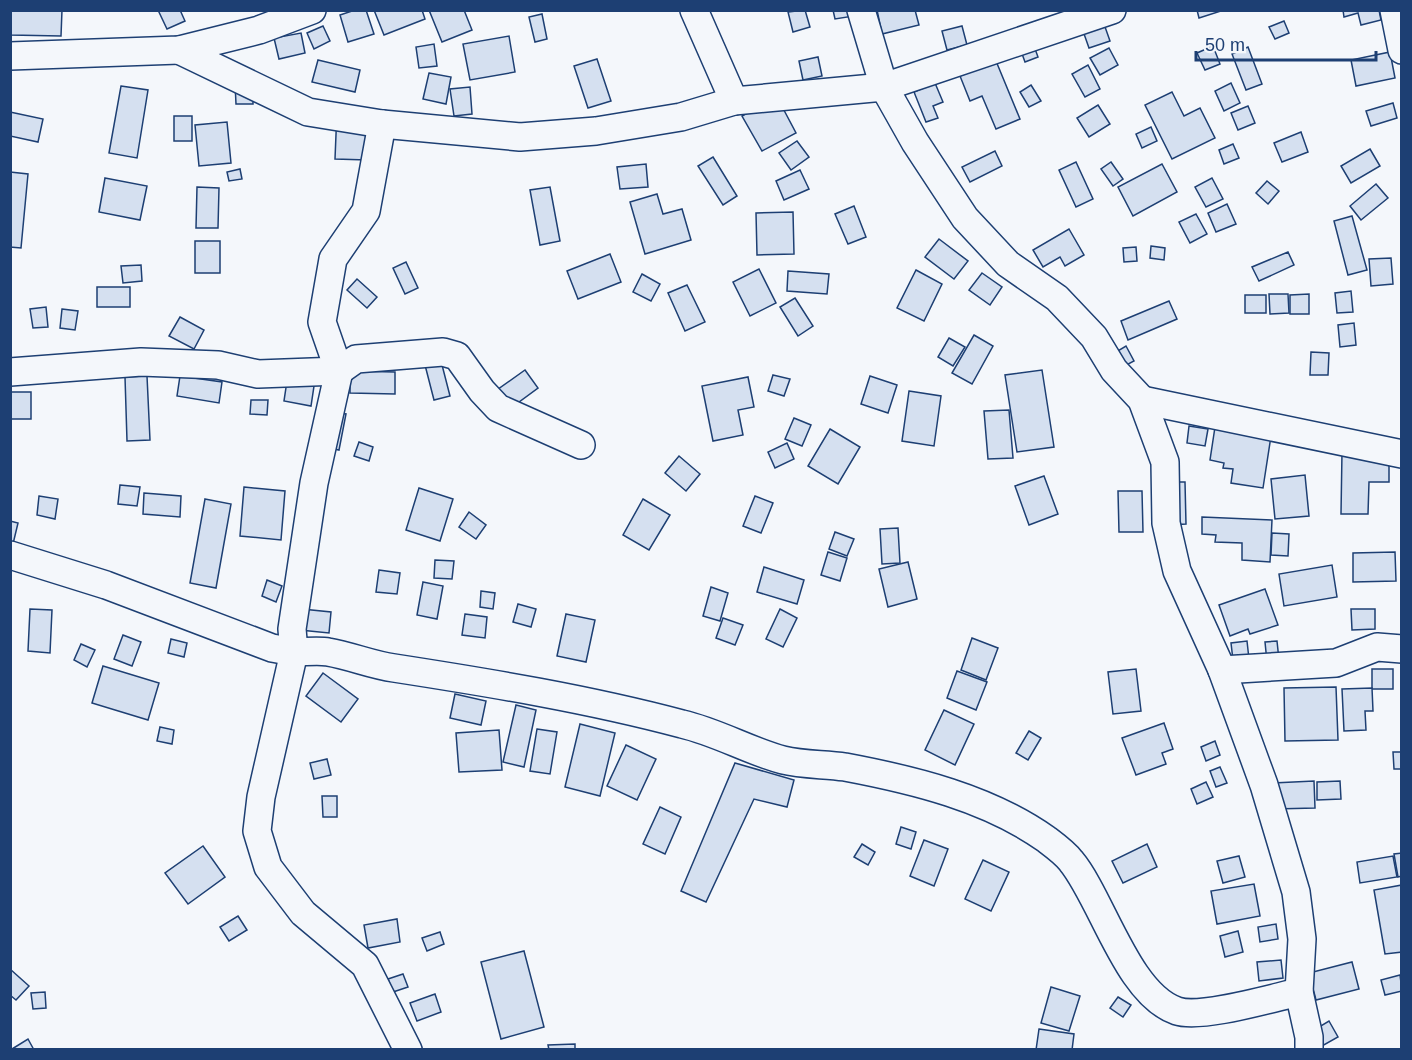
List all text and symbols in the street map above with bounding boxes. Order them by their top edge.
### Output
scale bar [1196,24,1376,62]
text: 50 m [1205,35,1245,55]

